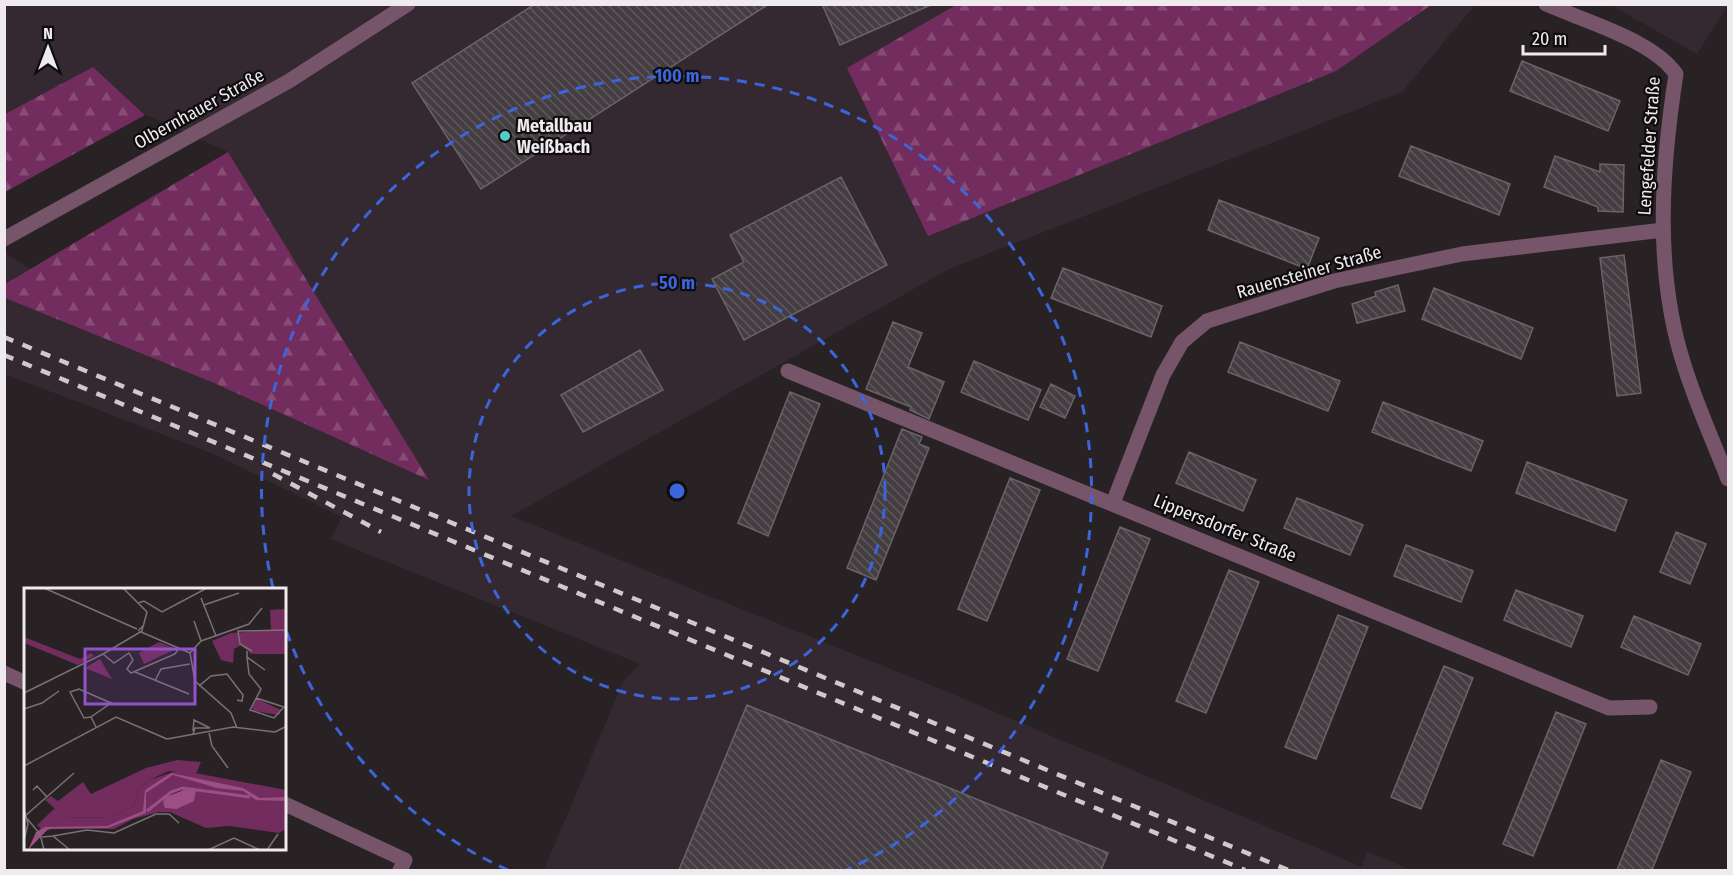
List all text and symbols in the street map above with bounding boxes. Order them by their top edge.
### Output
north arrow [18,18,78,78]
scale bar [1523,18,1606,56]
text: N [43,24,53,43]
text: 20 m [1532,28,1567,50]
street label: Olbernhauer Straße [130,64,268,154]
text: 100 m [655,65,699,87]
street label: Lengefelder Straße [1633,76,1665,216]
place label: Metallbau Weißbach [517,115,592,158]
marker: Metallbau Weißbach [498,129,512,143]
street label: Rauensteiner Straße [1234,241,1384,303]
text: 50 m [659,272,695,294]
centre of rings [667,481,687,501]
street label: Lippersdorfer Straße [1150,489,1300,567]
inset map [24,588,286,851]

